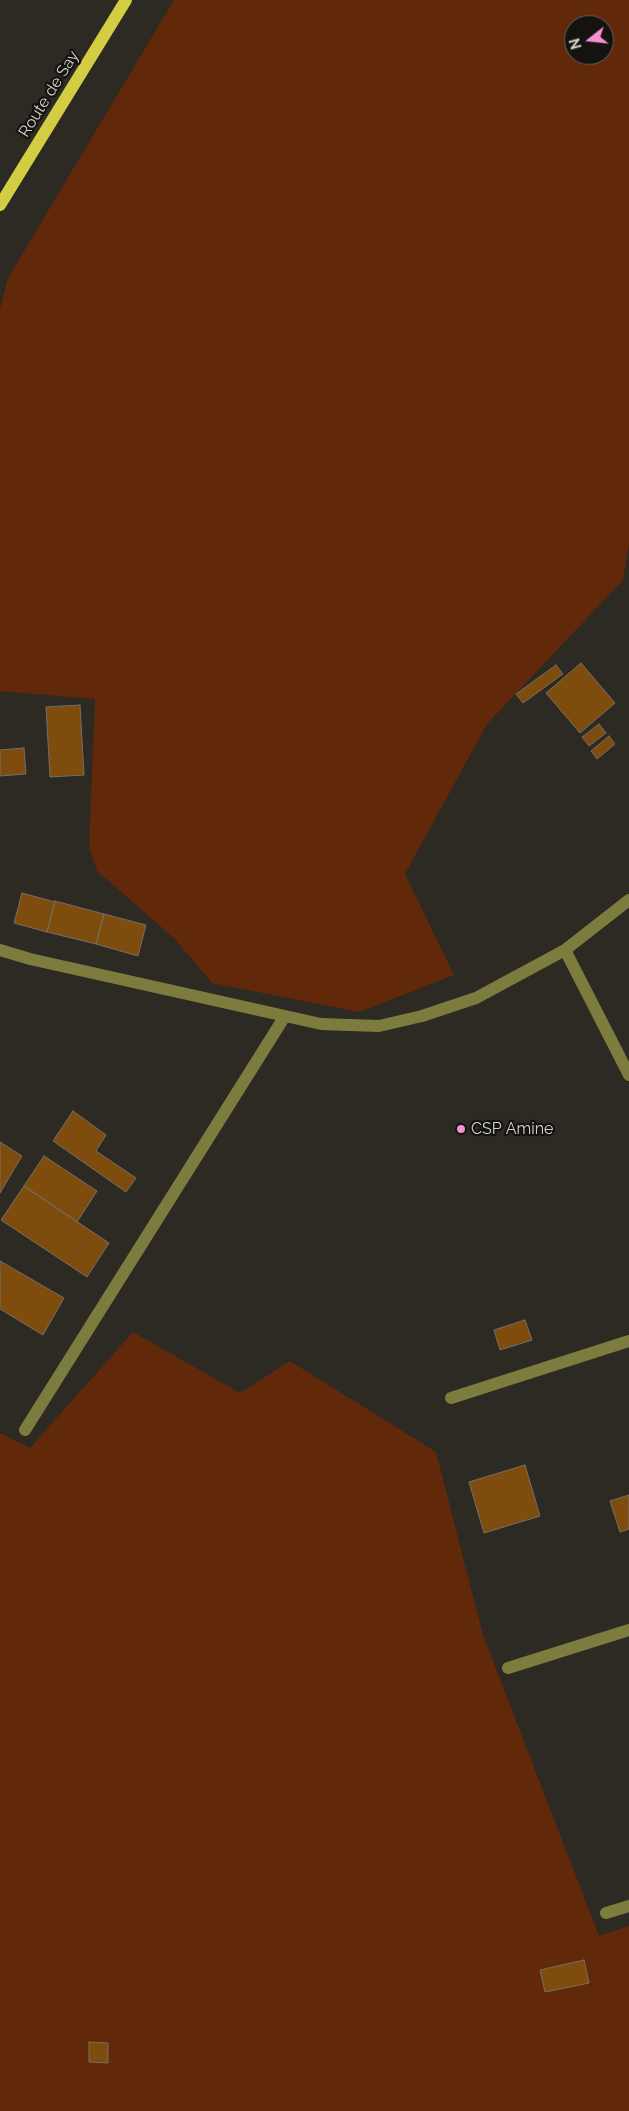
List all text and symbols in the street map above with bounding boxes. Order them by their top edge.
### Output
north arrow [564,15,614,65]
text: N [566,37,585,51]
street label: Route de Say [15,47,83,141]
place label: CSP Amine [471,1119,553,1139]
marker: CSP Amine [455,1123,467,1135]

